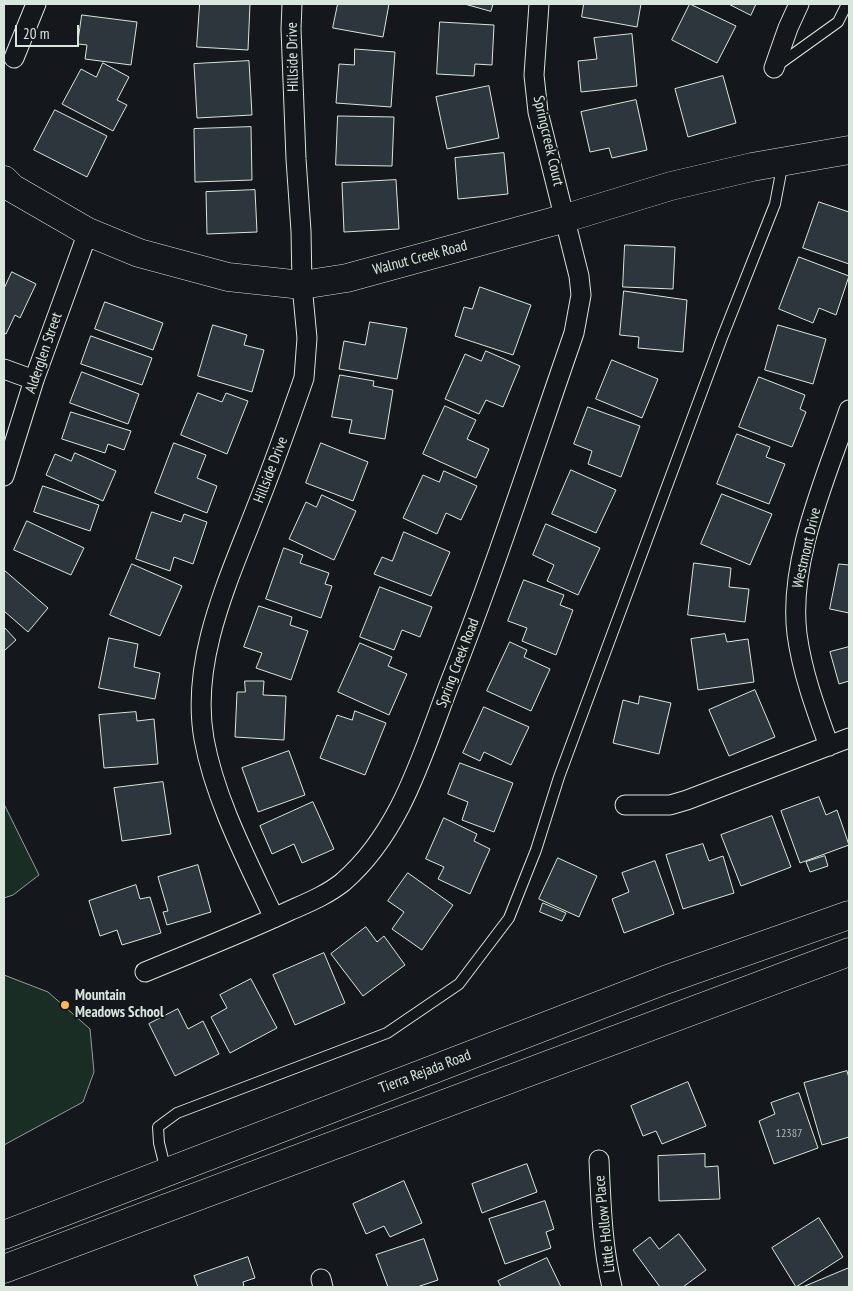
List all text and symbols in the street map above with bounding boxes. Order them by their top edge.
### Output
scale bar [18,15,81,47]
street label: Hillside Drive [283,22,303,92]
text: 20 m [23,24,49,43]
street label: Springcreek Court [529,94,567,188]
street label: Walnut Creek Road [371,237,469,279]
street label: Alderglen Street [22,310,66,396]
street label: Hillside Drive [250,434,292,506]
street label: Westmont Drive [789,506,825,590]
street label: Spring Creek Road [433,616,483,710]
place label: Mountain Meadows School [75,987,164,1022]
marker: Mountain Meadows School [59,999,71,1011]
street label: Tierra Rejada Road [377,1046,473,1098]
house number: 12387 [776,1127,802,1141]
street label: Little Hollow Place [591,1174,619,1274]

